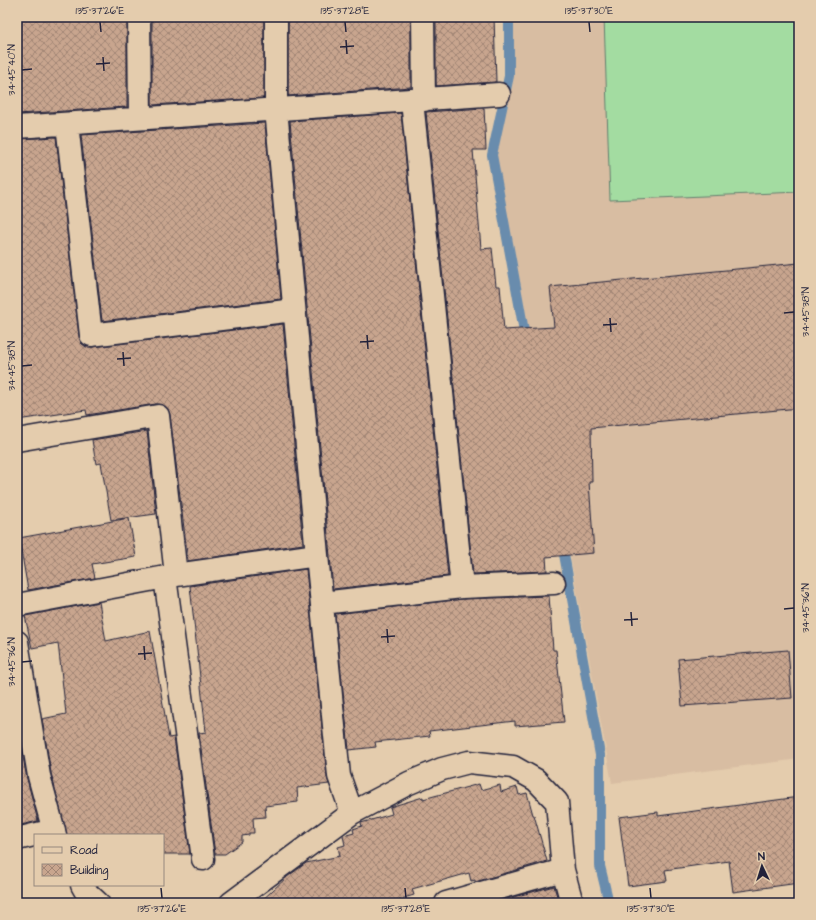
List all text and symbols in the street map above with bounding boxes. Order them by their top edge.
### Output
text: 135°37'26"E [76,4,124,18]
text: 135°37'28"E [321,4,370,18]
text: 135°37'30"E [565,4,613,18]
text: 34°45'40"N [5,44,19,96]
text: 34°45'38"N [799,287,813,337]
text: 34°45'38"N [5,341,19,391]
text: 34°45'36"N [799,583,813,633]
text: 34°45'36"N [5,637,19,687]
legend [34,834,164,886]
text: Road [70,842,98,859]
north arrow [742,846,782,886]
text: N [757,849,765,864]
text: Building [70,862,108,880]
text: 135°37'26"E [138,902,186,916]
text: 135°37'28"E [382,902,431,916]
text: 135°37'30"E [627,902,675,916]

